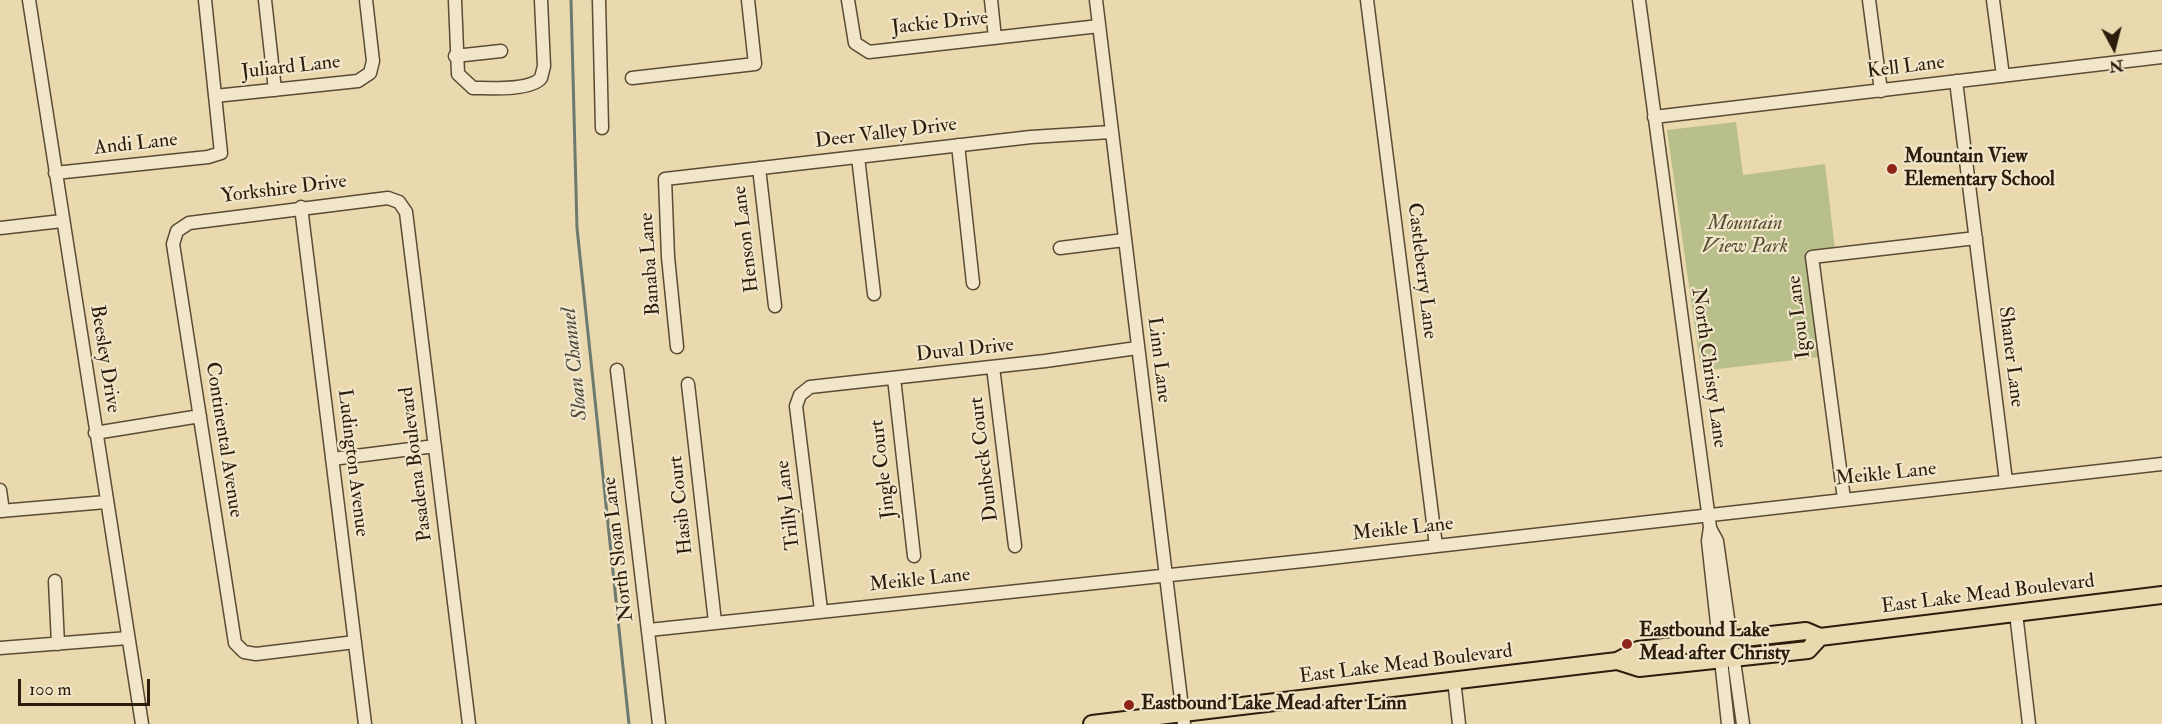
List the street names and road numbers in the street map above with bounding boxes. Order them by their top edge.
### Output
street label: Jackie Drive [890,7,990,41]
street label: Juliard Lane [240,51,342,85]
street label: Kell Lane [1866,51,1946,85]
street label: Deer Valley Drive [814,113,958,155]
street label: Andi Lane [93,129,179,161]
street label: Yorkshire Drive [220,170,348,210]
street label: Henson Lane [729,184,765,294]
street label: Castleberry Lane [1401,202,1441,340]
street label: Banaba Lane [635,212,667,316]
street label: Igou Lane [1783,274,1817,360]
street label: North Christy Lane [1685,286,1731,450]
street label: Beesley Drive [84,303,124,415]
street label: Shaner Lane [1992,305,2028,409]
street label: Linn Lane [1141,316,1175,404]
street label: Duval Drive [915,334,1015,368]
street label: Continental Avenue [199,361,247,519]
street label: Pasadena Boulevard [396,385,438,543]
street label: Ludington Avenue [331,388,373,538]
street label: Dunbeck Court [965,395,1005,523]
street label: Jingle Court [866,418,902,520]
street label: Hasib Court [665,454,699,556]
street label: Meikle Lane [1834,458,1938,492]
street label: Trilly Lane [772,459,806,551]
street label: North Sloan Lane [598,475,640,623]
street label: Meikle Lane [1351,513,1455,547]
street label: Meikle Lane [868,564,972,598]
street label: East Lake Mead Boulevard [1880,570,2096,620]
street label: East Lake Mead Boulevard [1298,640,1514,690]

